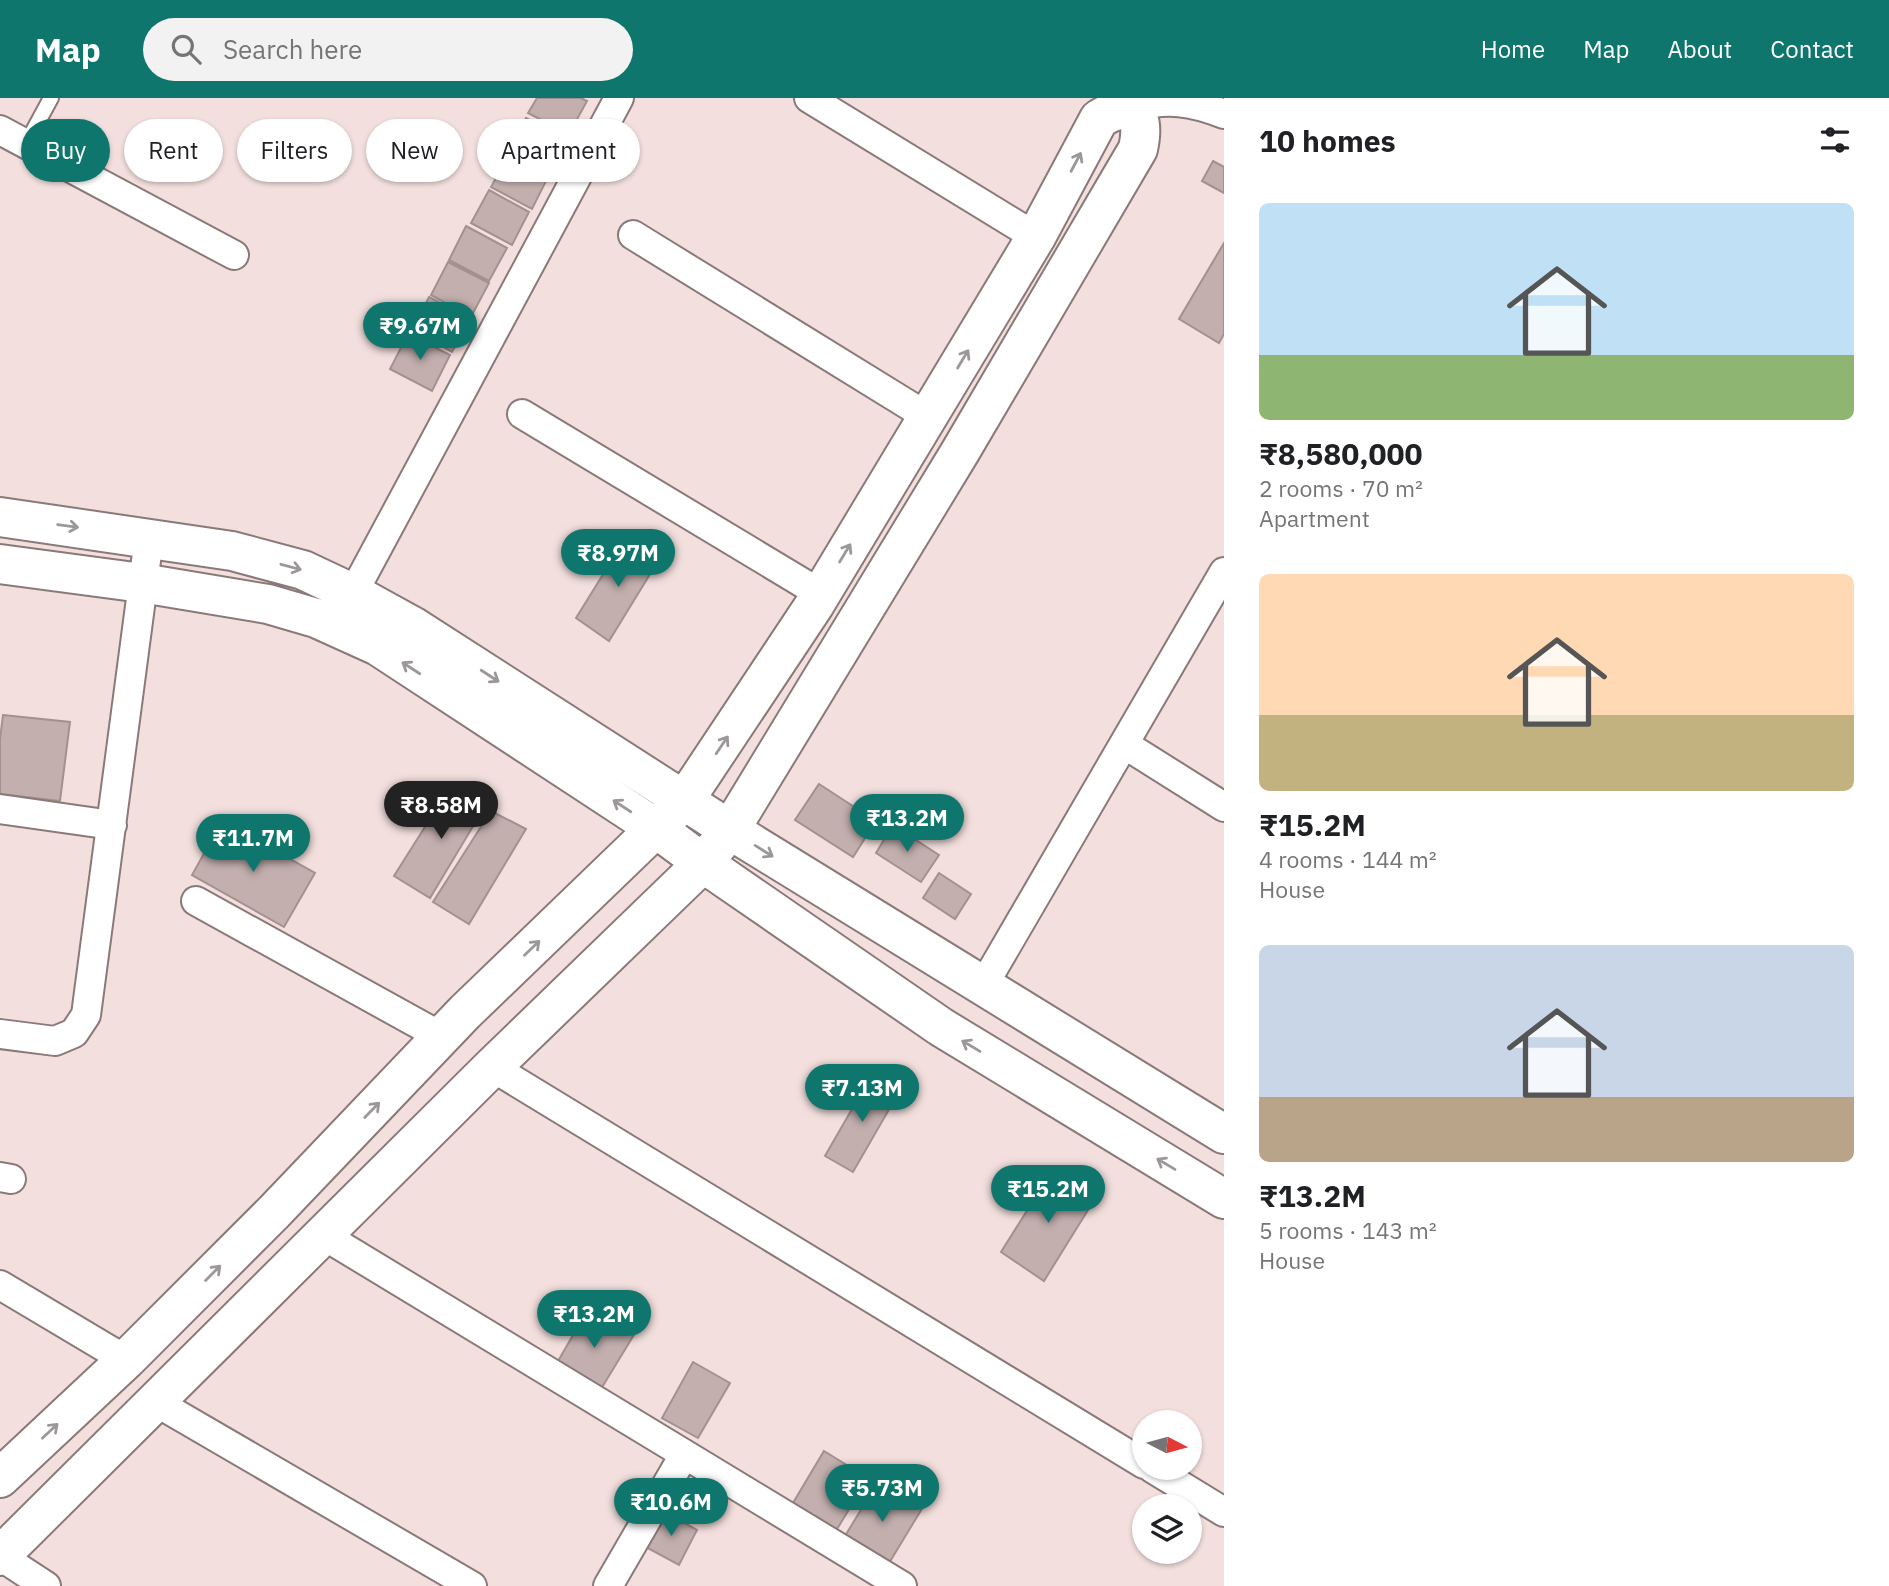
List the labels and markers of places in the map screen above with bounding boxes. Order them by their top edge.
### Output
pin: ₹9.67M [363,302,477,362]
pin: ₹8.97M [561,530,675,589]
pin: ₹8.58M [384,782,498,841]
pin: ₹13.2M [850,794,964,854]
pin: ₹11.7M [196,814,310,874]
pin: ₹7.13M [805,1065,919,1124]
pin: ₹15.2M [991,1166,1105,1225]
pin: ₹13.2M [537,1290,651,1350]
pin: ₹5.73M [825,1464,939,1524]
pin: ₹10.6M [614,1478,728,1538]

